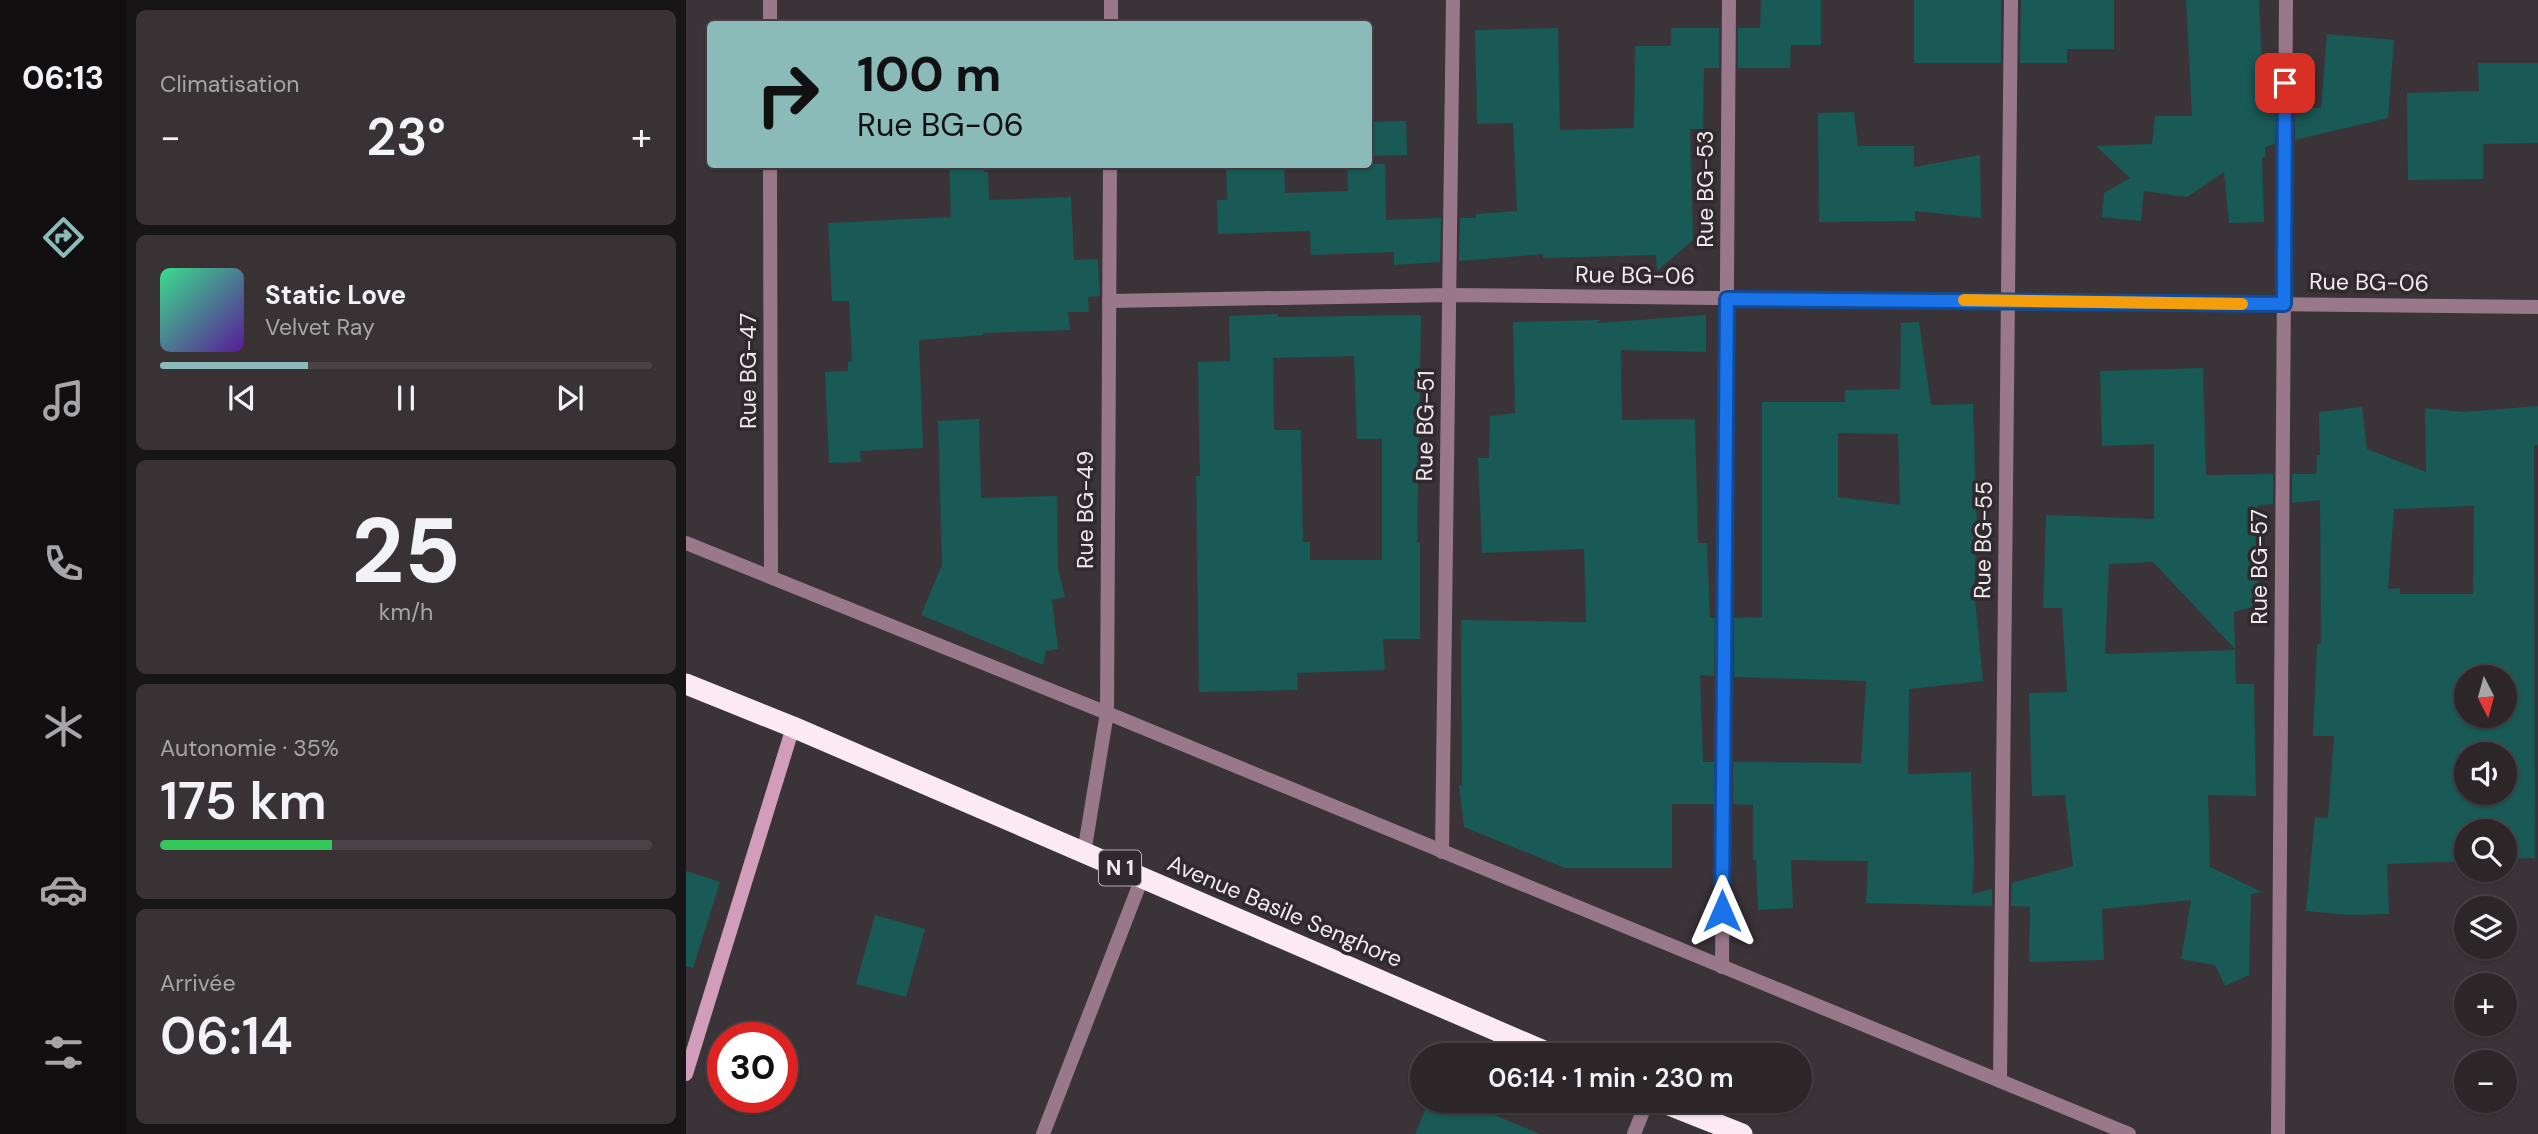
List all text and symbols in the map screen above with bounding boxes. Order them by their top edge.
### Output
text: 100 m [857,42,1001,106]
icon: right [742,49,833,140]
pin [2255,53,2315,113]
text: 06:13 [22,57,104,99]
icon: arrive [2266,64,2304,102]
text: Climatisation [160,69,299,99]
text: 23° [366,103,446,171]
text: Rue BG-06 [857,104,1024,146]
text: − [160,112,181,162]
text: + [631,112,652,162]
street label: Rue BG-53 [1690,130,1720,248]
icon: directions [39,213,88,262]
street label: Rue BG-06 [1575,259,1695,291]
street label: Rue BG-06 [2309,266,2429,298]
text: Static Love [265,278,406,312]
text: Velvet Ray [265,312,375,342]
street label: Rue BG-47 [733,313,763,429]
street label: Rue BG-51 [1409,370,1441,482]
icon: music [39,376,88,425]
icon: previous [223,379,261,417]
icon: pause [387,379,425,417]
icon: next [551,379,589,417]
street label: Rue BG-49 [1070,451,1100,569]
street label: Rue BG-55 [1967,481,1999,599]
text: 25 [351,492,461,610]
street label: Rue BG-57 [2244,509,2274,625]
icon: phone [39,539,88,588]
text: km/h [379,597,433,627]
north arrow [2454,665,2516,728]
map controls [2454,665,2517,1113]
icon: climate [39,702,88,751]
text: Autonomie · 35% [160,733,339,763]
button: sound [2454,742,2517,805]
text: 175 km [160,767,327,835]
button: search [2454,819,2517,882]
street label: Avenue Basile Senghore [1163,848,1407,974]
road number: N 1 [1099,850,1141,886]
icon: car [39,865,88,914]
position arrow [1685,874,1759,948]
button: layers [2454,896,2517,959]
text: Arrivée [160,968,236,998]
button: + [2454,973,2517,1036]
text: 06:14 [160,1002,293,1070]
speed limit sign: 30 [707,1022,798,1113]
icon: filters [39,1028,88,1077]
button: − [2454,1050,2517,1113]
text: 06:14 · 1 min · 230 m [1488,1061,1734,1095]

